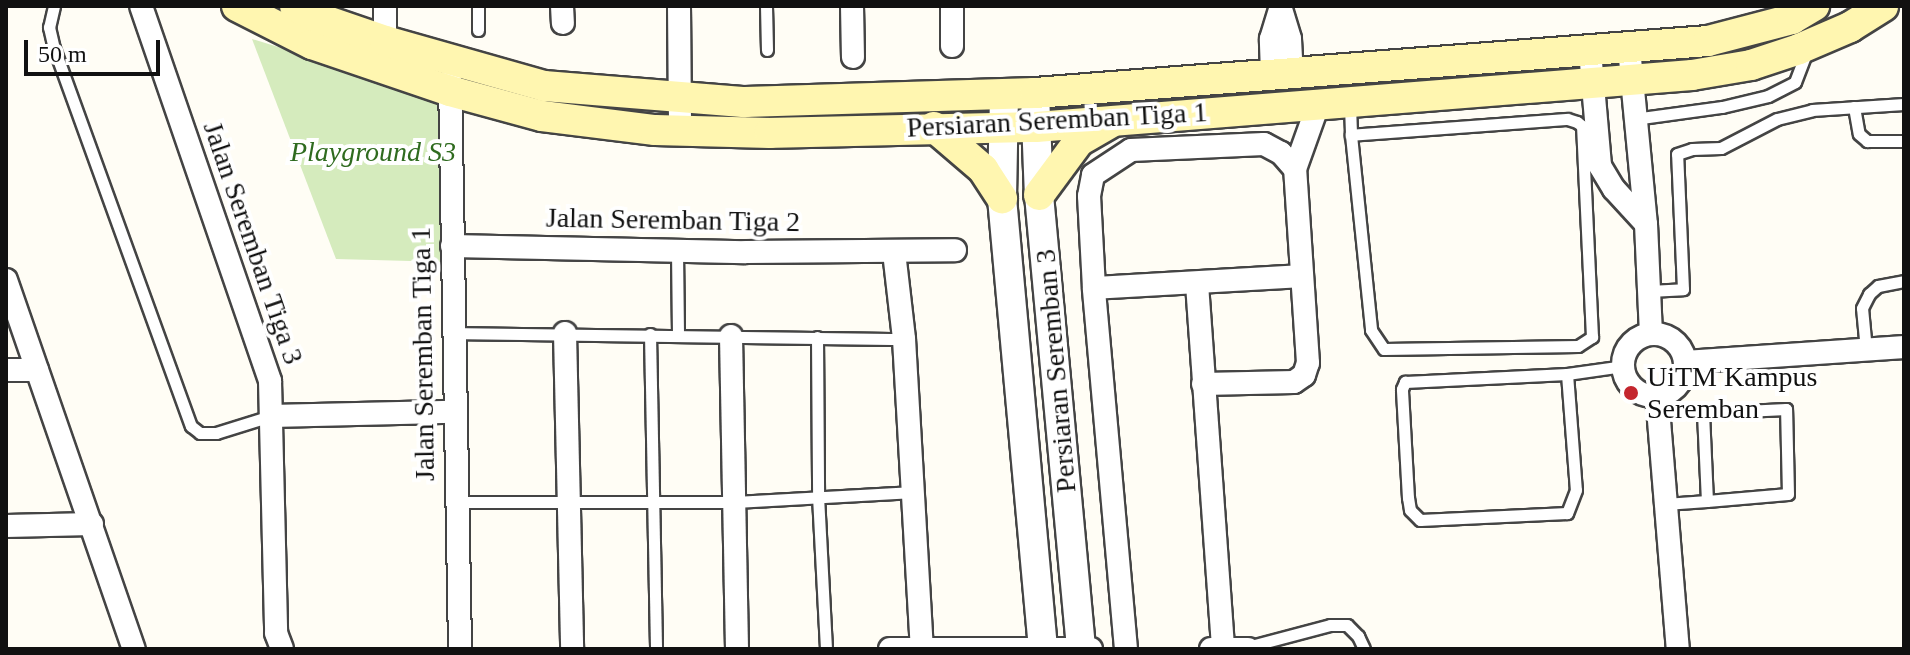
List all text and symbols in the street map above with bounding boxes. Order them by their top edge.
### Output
scale bar [28,24,164,74]
text: 50 m [38,41,87,67]
street label: Persiaran Seremban Tiga 1 [906,95,1208,145]
street label: Jalan Seremban Tiga 3 [196,117,310,369]
park label: Playground S3 [290,135,456,169]
street label: Jalan Seremban Tiga 2 [545,201,801,239]
street label: Jalan Seremban Tiga 1 [404,226,442,482]
street label: Persiaran Seremban 3 [1029,248,1083,494]
place label: UiTM Kampus Seremban [1647,360,1817,426]
marker: UiTM Kampus Seremban [1622,384,1640,402]

